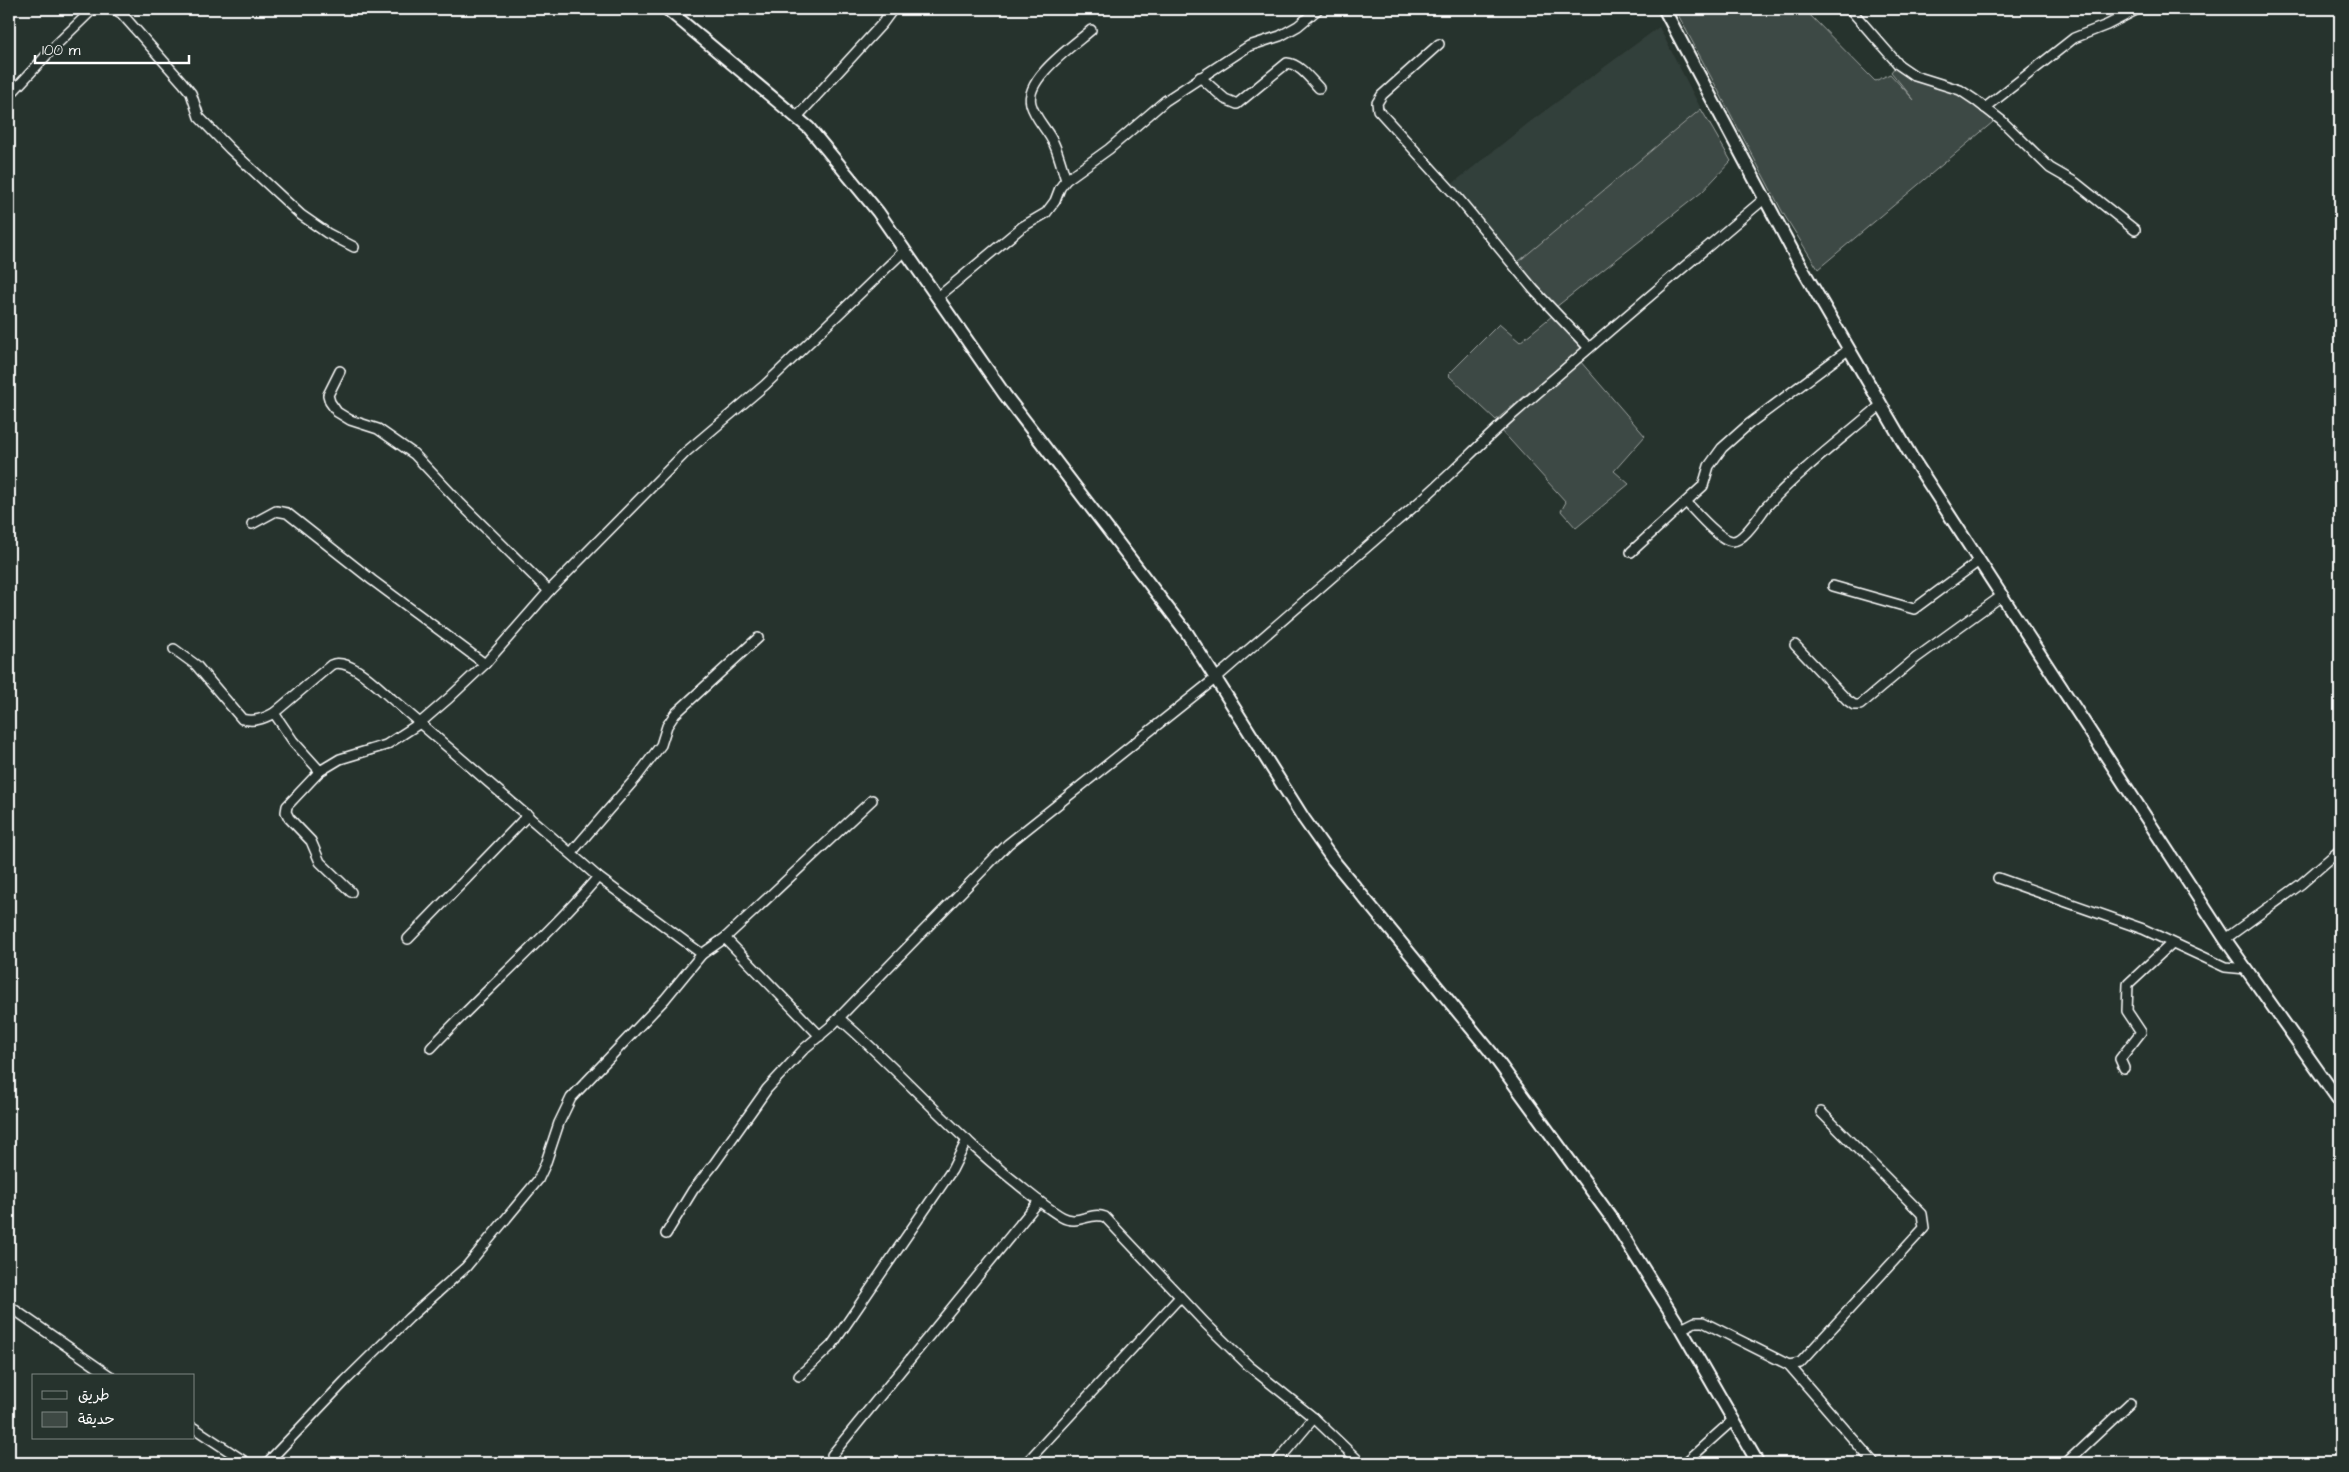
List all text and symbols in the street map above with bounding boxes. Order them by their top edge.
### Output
scale bar [35,32,189,64]
text: 100 m [42,40,81,61]
legend [32,1374,195,1440]
text: طريق [78,1385,110,1406]
text: حديقة [78,1409,115,1430]

